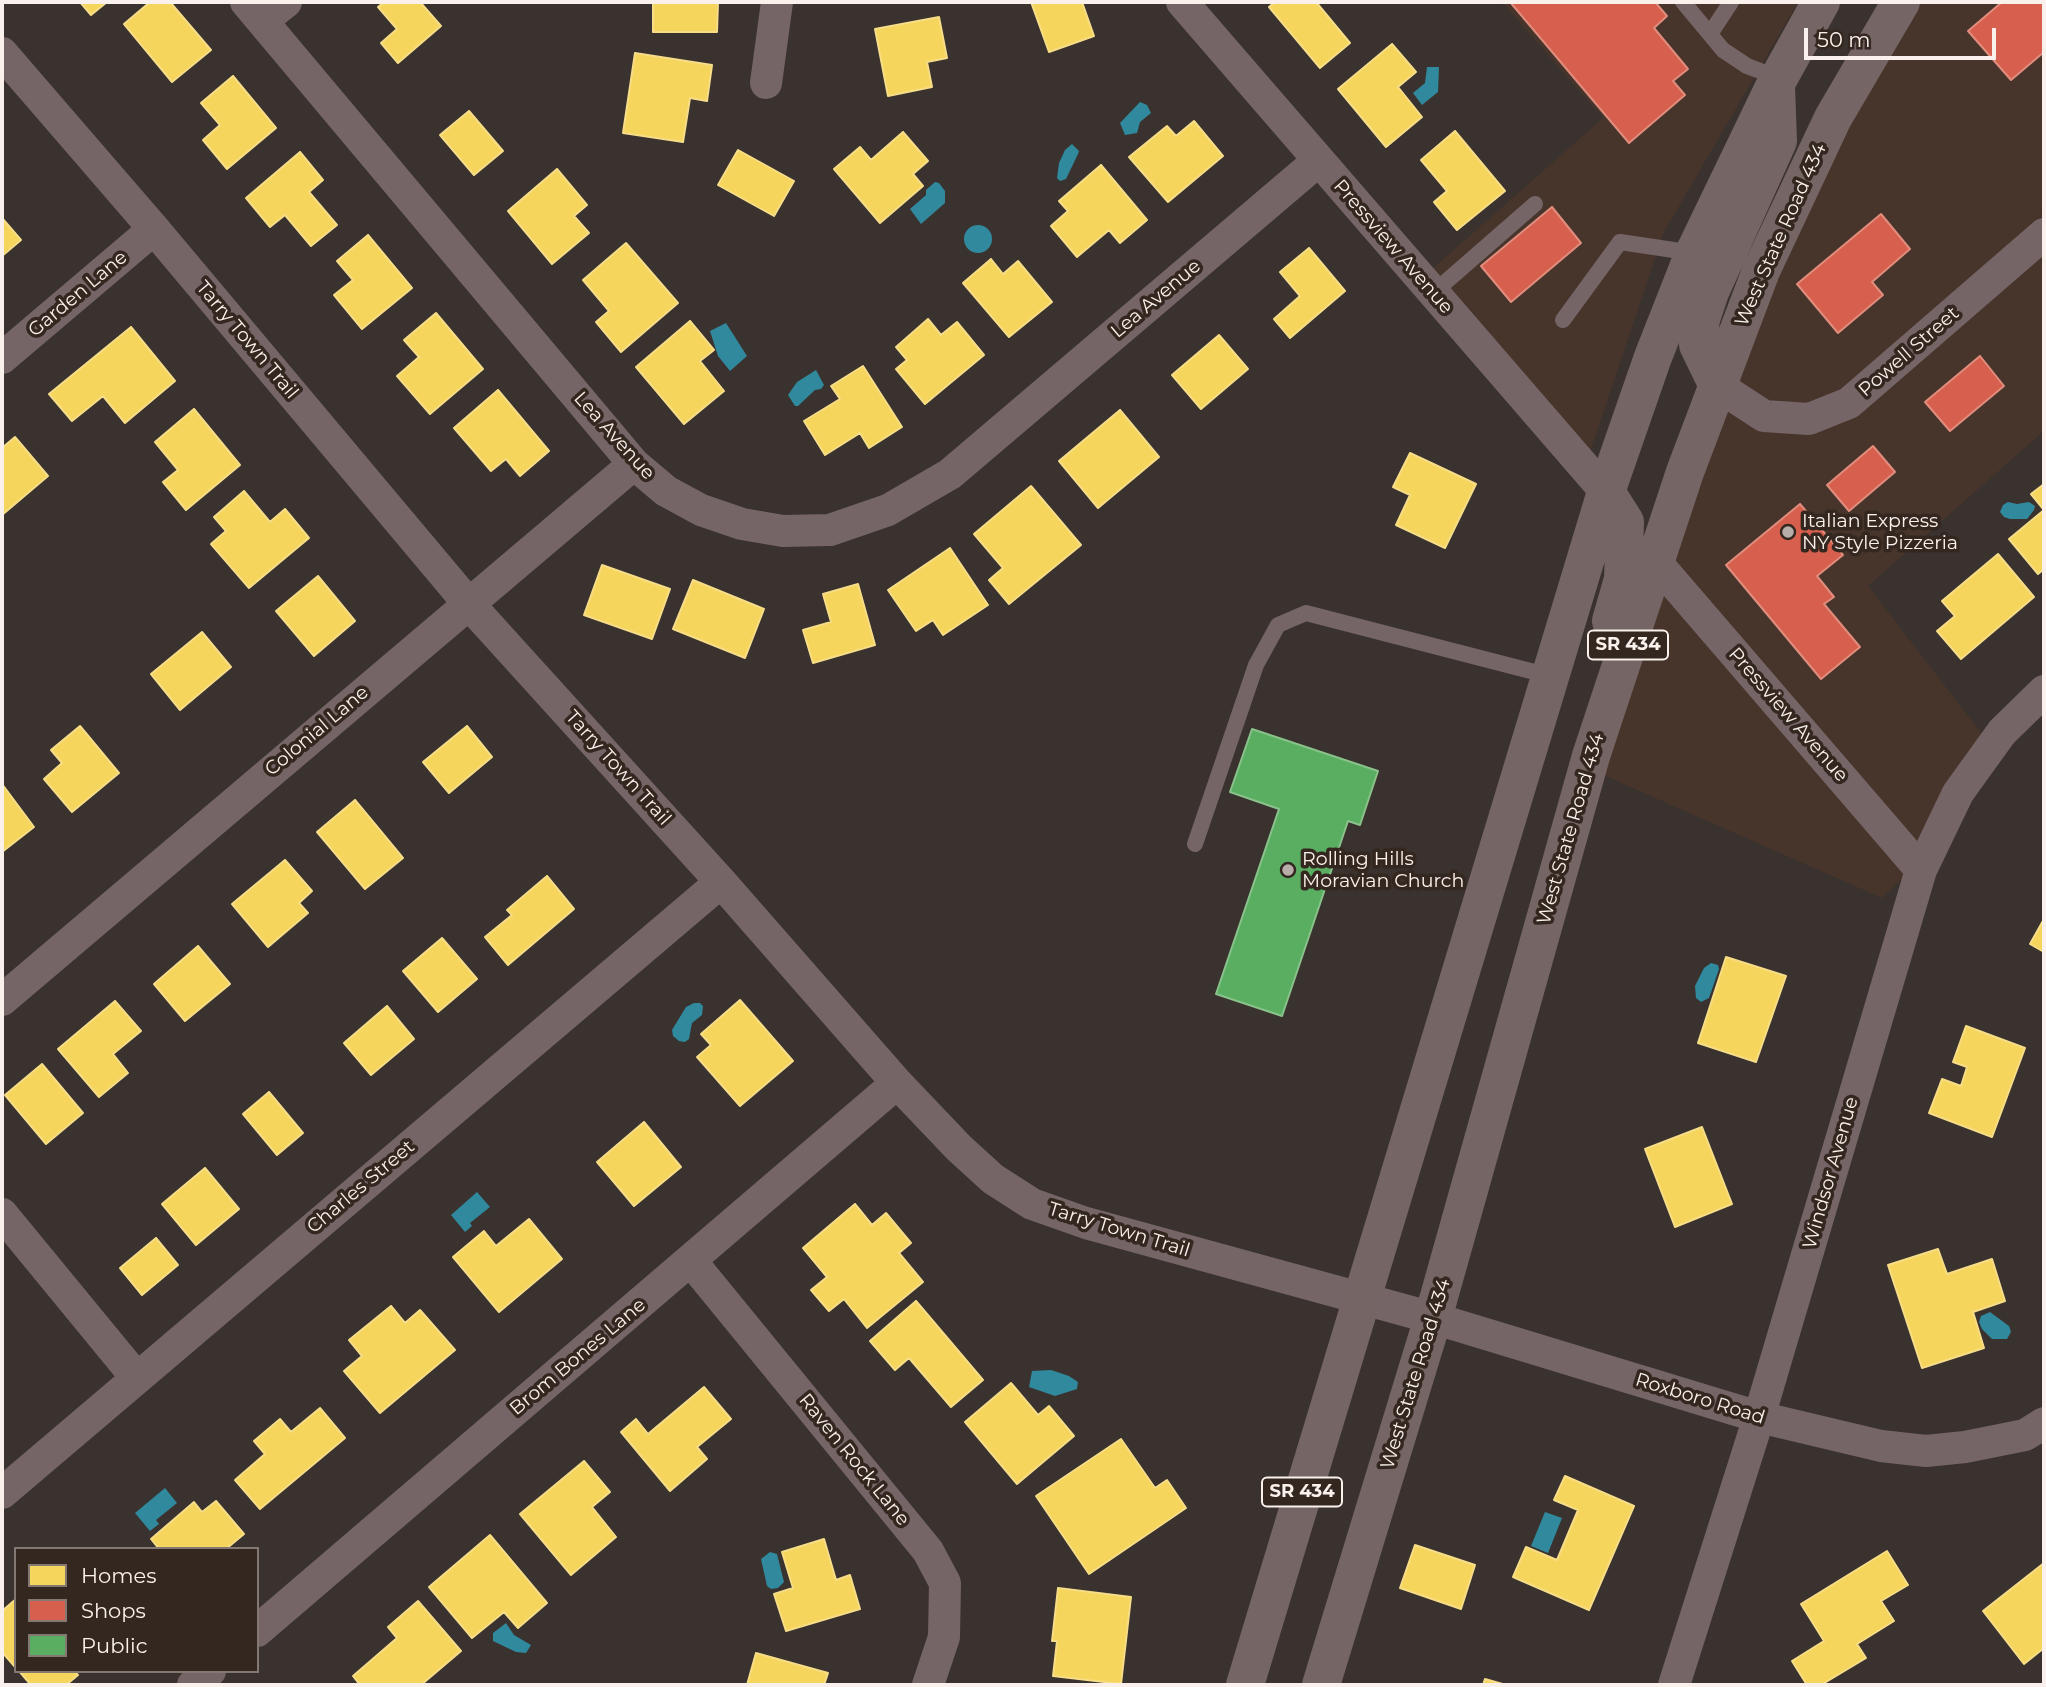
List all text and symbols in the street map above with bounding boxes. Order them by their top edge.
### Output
scale bar [1808,14,2000,58]
text: 50 m [1817,27,1871,52]
street label: West State Road 434 [1730,140,1832,330]
street label: Pressview Avenue [1328,175,1458,319]
street label: Garden Lane [24,246,132,342]
street label: Lea Avenue [1106,255,1206,343]
street label: Tarry Town Trail [191,276,303,404]
street label: Powell Street [1854,302,1964,402]
street label: Lea Avenue [569,387,659,485]
place label: Italian Express NY Style Pizzeria [1802,510,1958,554]
marker: Italian Express NY Style Pizzeria [1780,524,1796,540]
road number: SR 434 [1588,630,1668,660]
street label: Pressview Avenue [1723,643,1853,787]
street label: Colonial Lane [261,681,373,781]
street label: Tarry Town Trail [560,706,676,830]
street label: West State Road 434 [1533,731,1609,927]
place label: Rolling Hills Moravian Church [1302,848,1464,892]
marker: Rolling Hills Moravian Church [1280,862,1296,878]
street label: Windsor Avenue [1798,1094,1864,1252]
street label: Charles Street [303,1135,419,1239]
street label: Tarry Town Trail [1046,1198,1192,1262]
street label: West State Road 434 [1376,1276,1456,1472]
street label: Brom Bones Lane [505,1294,651,1420]
street label: Roxboro Road [1632,1368,1768,1430]
street label: Raven Rock Lane [794,1389,914,1531]
road number: SR 434 [1262,1478,1342,1506]
legend [14,1547,259,1673]
text: Homes [81,1563,156,1588]
text: Shops [81,1598,146,1623]
text: Public [81,1633,148,1658]

